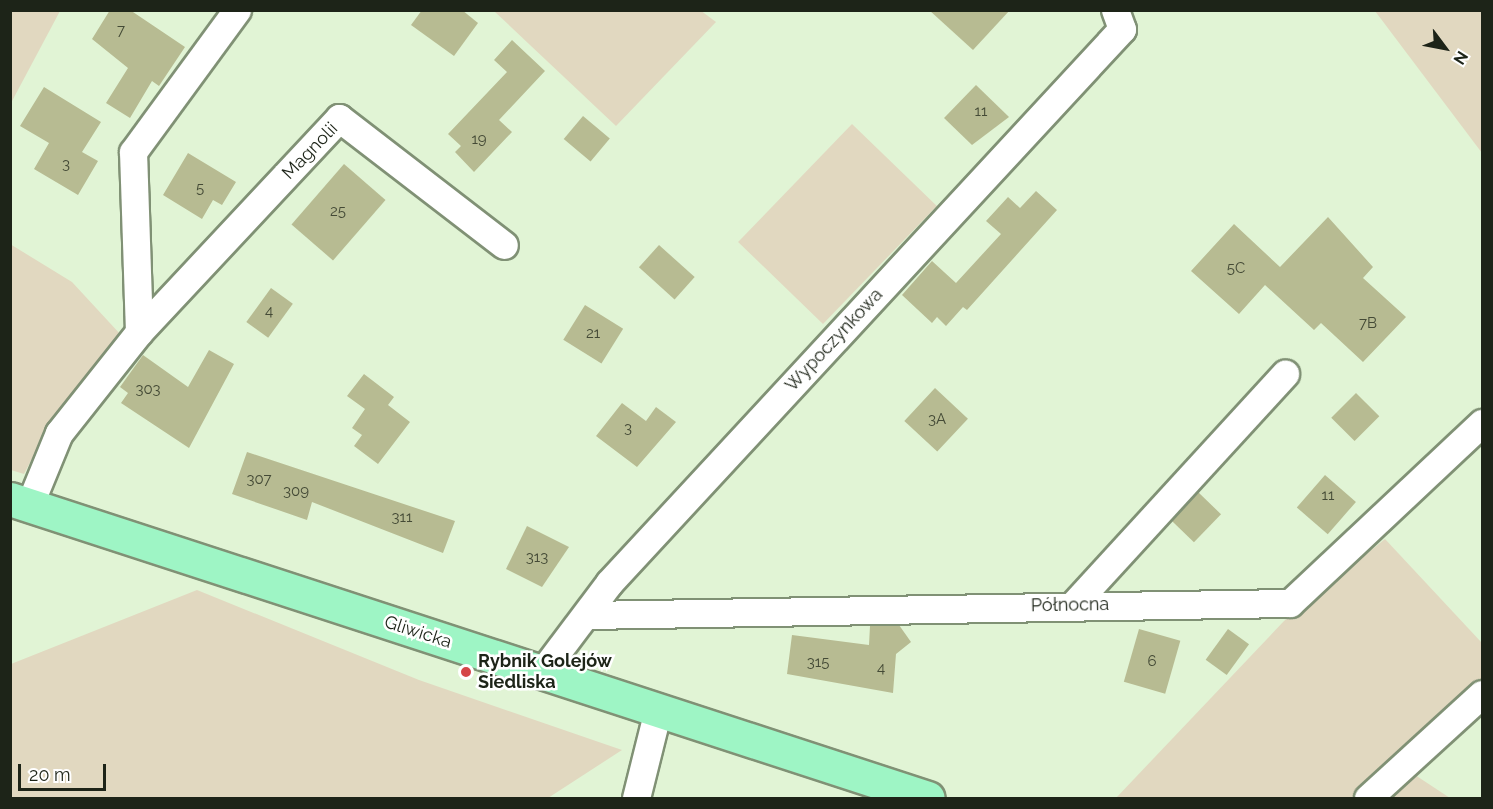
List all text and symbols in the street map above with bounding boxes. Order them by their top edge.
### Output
north arrow [1415,18,1475,78]
house number: 7 [117,22,125,40]
text: N [1449,48,1472,68]
house number: 11 [975,103,987,121]
street label: Magnolii [278,118,342,184]
house number: 19 [471,131,487,149]
house number: 3 [62,156,70,174]
house number: 5 [196,180,204,198]
house number: 25 [330,203,346,221]
house number: 5C [1227,260,1245,278]
street label: Wypoczynkowa [781,284,887,396]
house number: 4 [265,303,273,321]
house number: 7B [1359,315,1377,333]
house number: 21 [586,325,600,343]
house number: 303 [135,381,161,399]
house number: 3A [928,411,946,429]
house number: 3 [624,420,632,438]
house number: 307 [246,471,272,489]
house number: 309 [283,483,309,501]
house number: 11 [1322,487,1334,505]
house number: 311 [392,509,412,527]
house number: 313 [526,549,548,567]
street label: Północna [1031,594,1109,616]
street label: Gliwicka [382,611,454,653]
place label: Rybnik Golejów Siedliska [478,651,612,694]
house number: 6 [1147,653,1157,671]
house number: 315 [807,654,829,672]
house number: 4 [877,660,885,678]
marker: Rybnik Golejów Siedliska [459,665,473,679]
scale bar [21,752,110,790]
text: 20 m [29,764,71,785]

